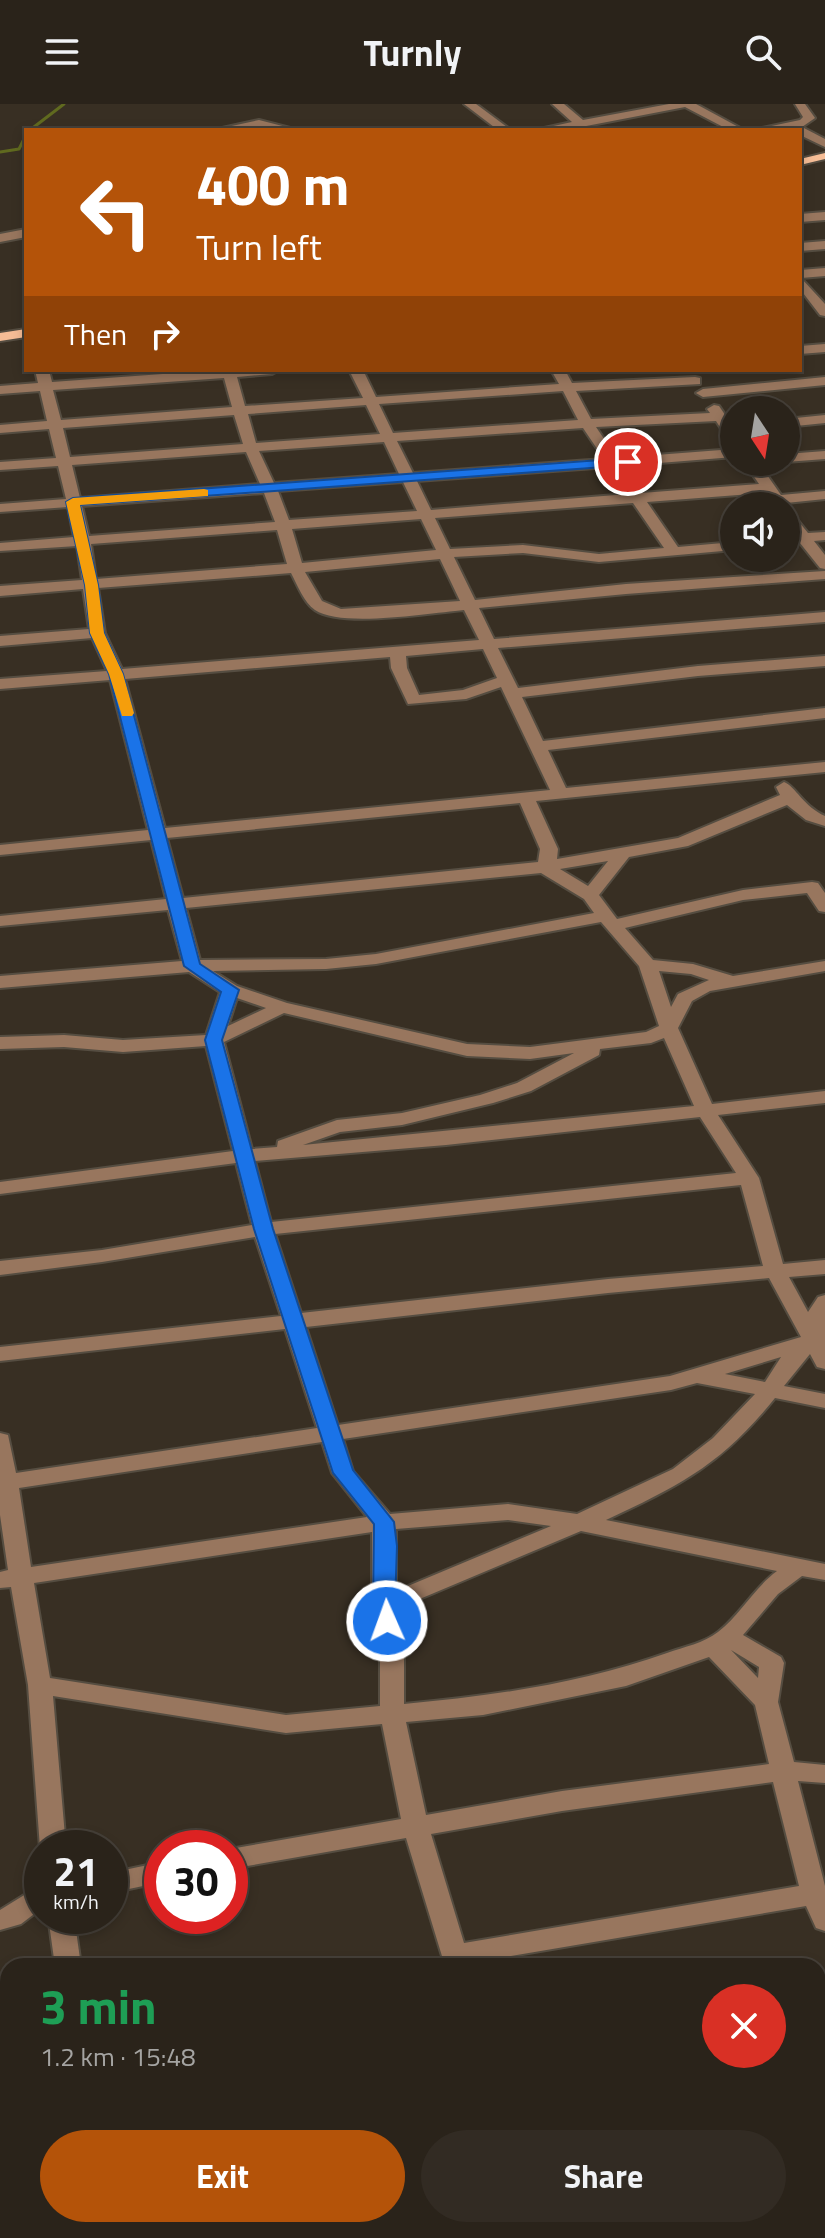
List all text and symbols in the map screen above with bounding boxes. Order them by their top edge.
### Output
text: Turnly [364,25,461,80]
icon: menu [40,30,84,74]
icon: search [741,30,785,74]
text: 400 m [196,142,349,227]
icon: left [64,160,168,264]
text: Turn left [196,219,322,274]
text: Then [64,311,127,357]
icon: right [143,312,187,356]
north arrow [720,396,800,476]
map controls [720,396,800,572]
pin [594,428,662,496]
icon: arrive [606,440,650,484]
button: sound [720,492,800,572]
position arrow [345,1579,429,1663]
speed limit sign: 30 [144,1830,248,1934]
text: 21 [54,1841,98,1902]
text: km/h [53,1886,99,1917]
text: 3 min [40,1970,157,2043]
button: close [702,1984,786,2068]
text: 1.2 km · 15:48 [40,2037,196,2076]
button: Exit [40,2130,405,2222]
button: Share [421,2130,786,2222]

